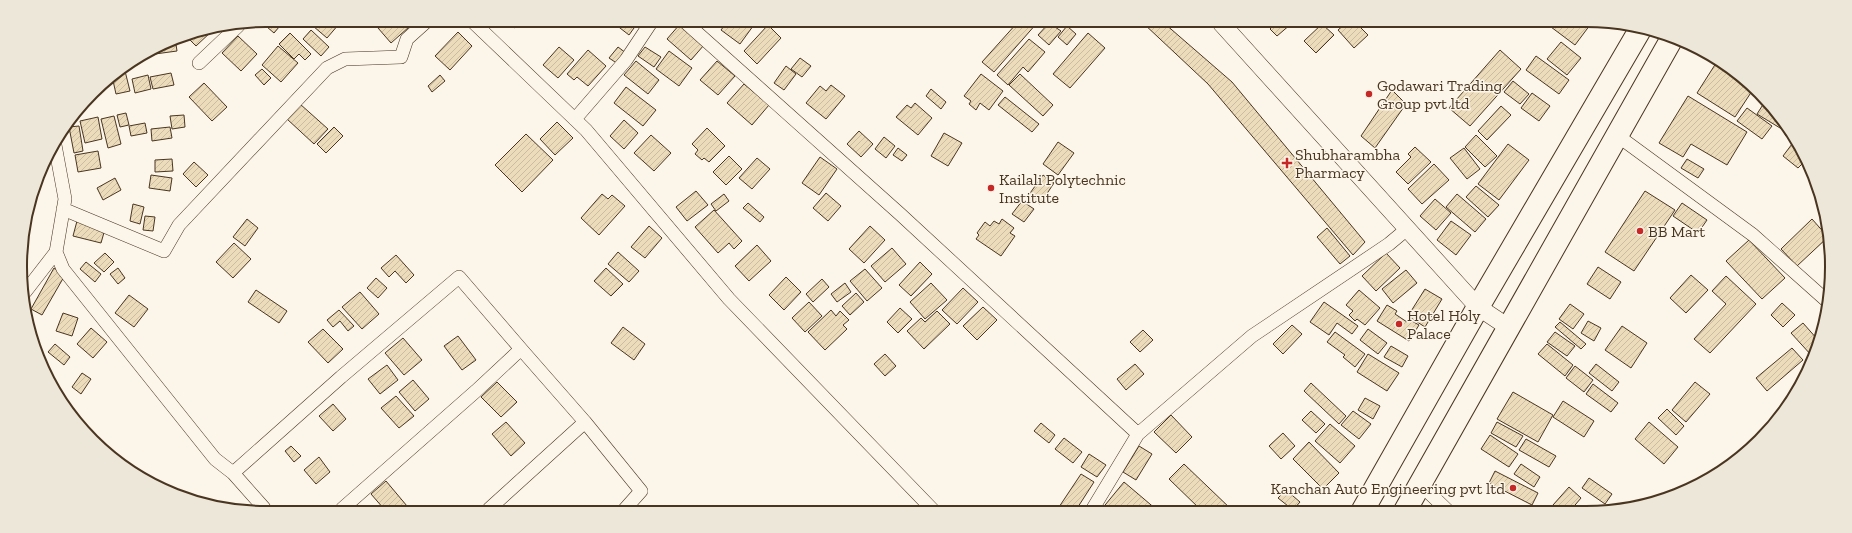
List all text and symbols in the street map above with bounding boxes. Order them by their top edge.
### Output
place label: Godawari Trading Group pvt ltd [1377,76,1503,113]
marker: Godawari Trading Group pvt ltd [1364,89,1374,99]
place label: Shubharambha Pharmacy [1295,145,1400,182]
marker: Shubharambha Pharmacy [1282,158,1292,168]
place label: Kailali Polytechnic Institute [999,170,1126,207]
marker: Kailali Polytechnic Institute [986,183,996,193]
place label: BB Mart [1648,222,1705,241]
marker: BB Mart [1635,226,1645,236]
place label: Hotel Holy Palace [1407,306,1481,343]
marker: Hotel Holy Palace [1394,319,1404,329]
place label: Kanchan Auto Engineering pvt ltd [1271,479,1505,498]
marker: Kanchan Auto Engineering pvt ltd [1508,483,1518,493]

